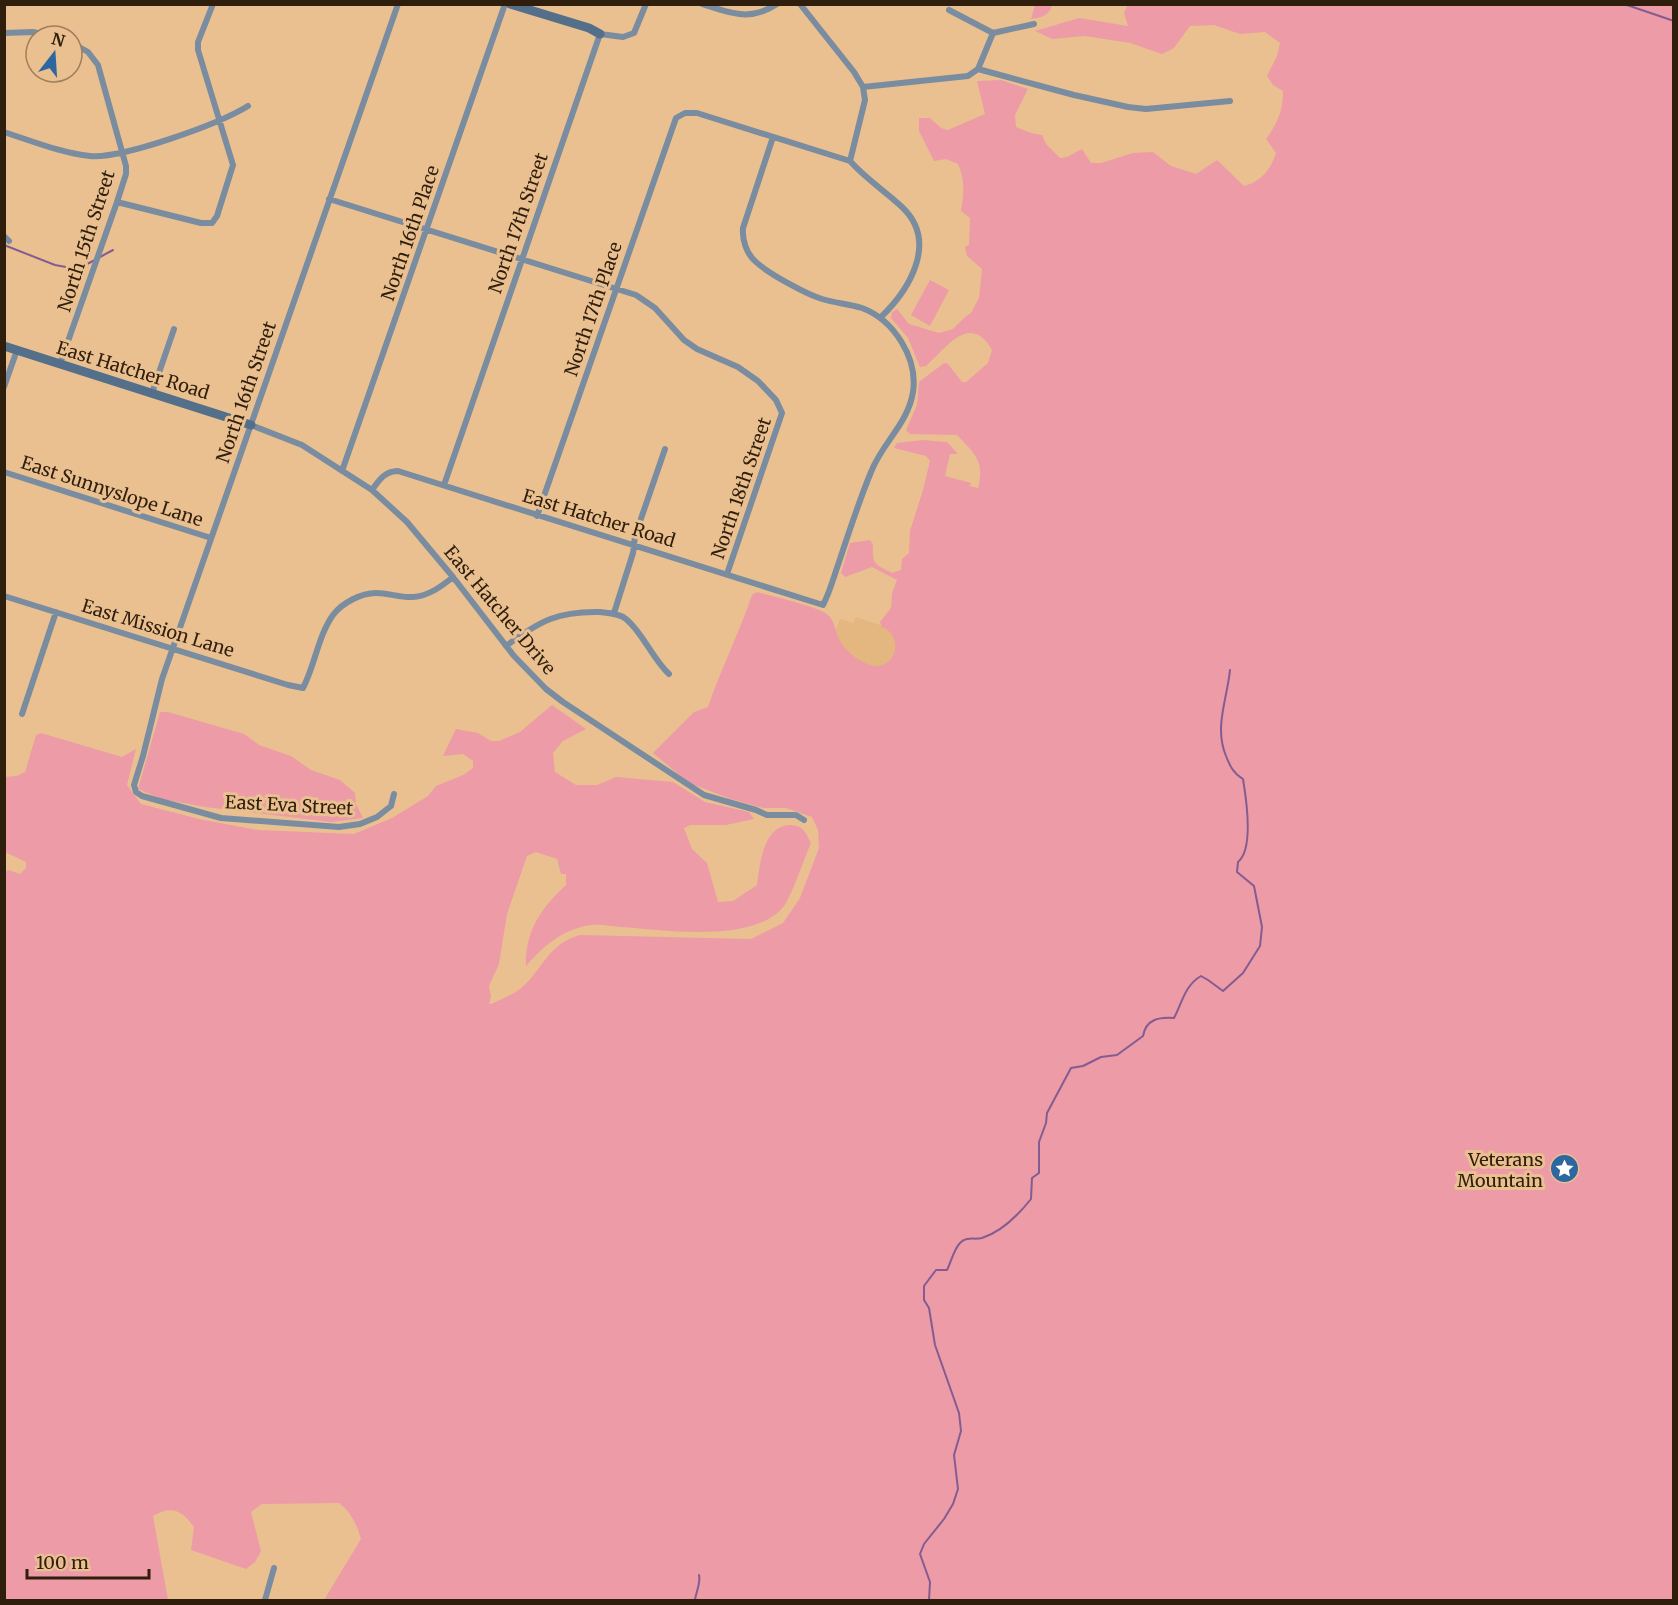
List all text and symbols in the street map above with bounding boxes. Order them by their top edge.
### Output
north arrow [24,24,84,84]
text: N [49,28,68,51]
street label: North 17th Street [483,150,553,296]
street label: North 16th Place [376,162,444,304]
street label: North 15th Street [52,167,120,315]
street label: North 17th Place [559,239,627,379]
street label: North 16th Street [211,318,281,466]
street label: East Hatcher Road [54,336,212,404]
street label: North 18th Street [706,414,776,562]
street label: East Sunnyslope Lane [18,451,206,531]
street label: East Hatcher Road [520,484,678,552]
street label: East Hatcher Drive [439,541,561,679]
street label: East Mission Lane [79,594,237,662]
street label: East Eva Street [224,790,354,820]
place label: Veterans Mountain [1457,1148,1543,1192]
place icon: Veterans Mountain [1548,1153,1580,1185]
scale bar [27,1542,148,1580]
text: 100 m [36,1551,89,1574]

